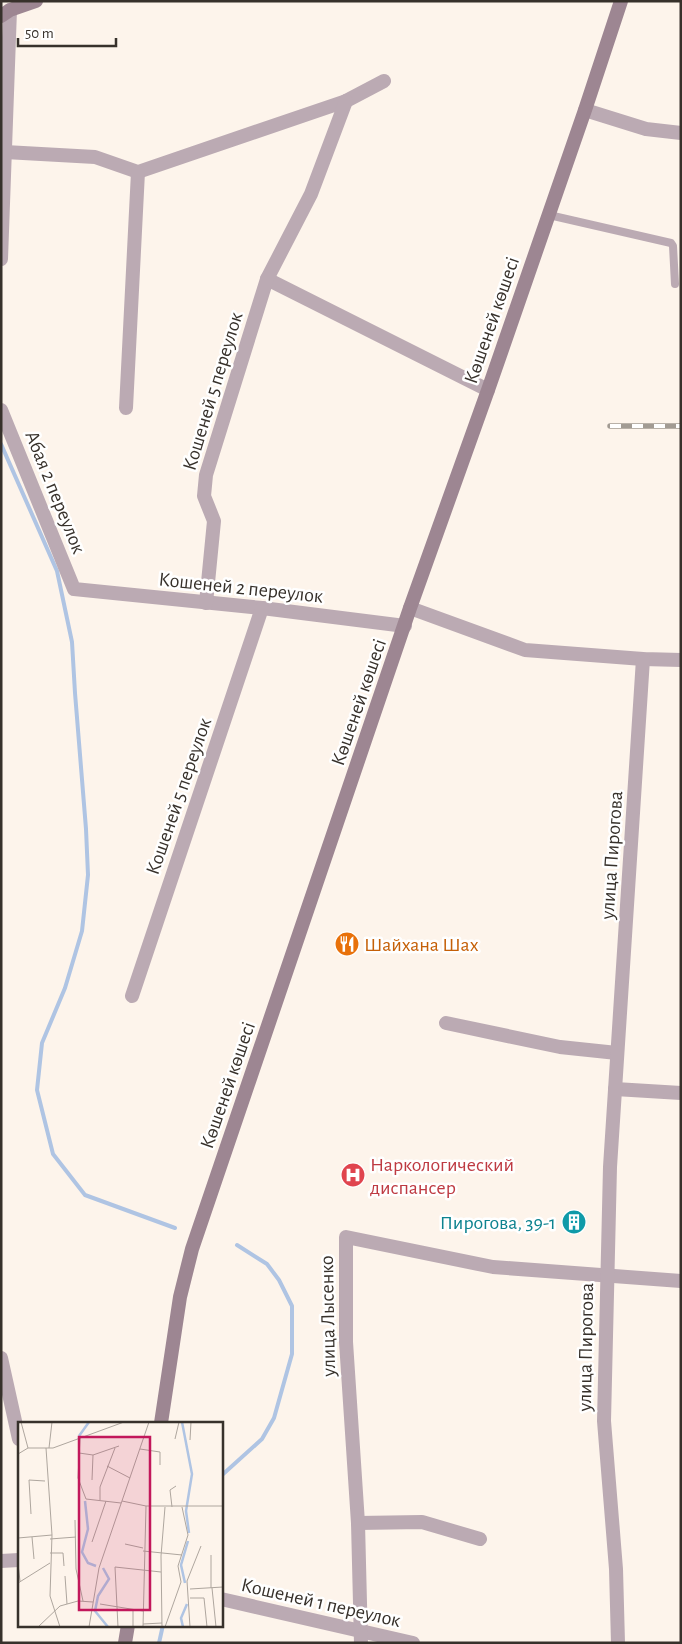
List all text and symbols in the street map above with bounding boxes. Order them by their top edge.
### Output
scale bar [18,15,115,47]
text: 50 m [25,26,54,41]
street label: Көшеней көшесі [461,254,523,386]
street label: Кошеней 5 переулок [179,310,247,473]
street label: Абая 2 переулок [21,428,89,557]
street label: Кошеней 2 переулок [158,569,324,607]
street label: Көшеней көшесі [328,636,390,768]
street label: Кошеней 5 переулок [143,715,215,877]
street label: улица Пирогова [597,790,626,921]
restaurant icon: Шайхана Шах [334,931,360,957]
place label: Шайхана Шах [364,935,479,955]
street label: Көшеней көшесі [197,1019,259,1151]
place label: Наркологический диспансер [370,1155,514,1198]
hospital icon: Наркологический диспансер [340,1162,366,1188]
building icon: Пирогова, 39-1 [561,1209,587,1235]
place label: Пирогова, 39-1 [440,1213,556,1233]
street label: улица Лысенко [317,1255,339,1378]
street label: улица Пирогова [575,1283,597,1412]
inset map [18,1422,222,1626]
street label: Кошеней 1 переулок [239,1575,402,1631]

